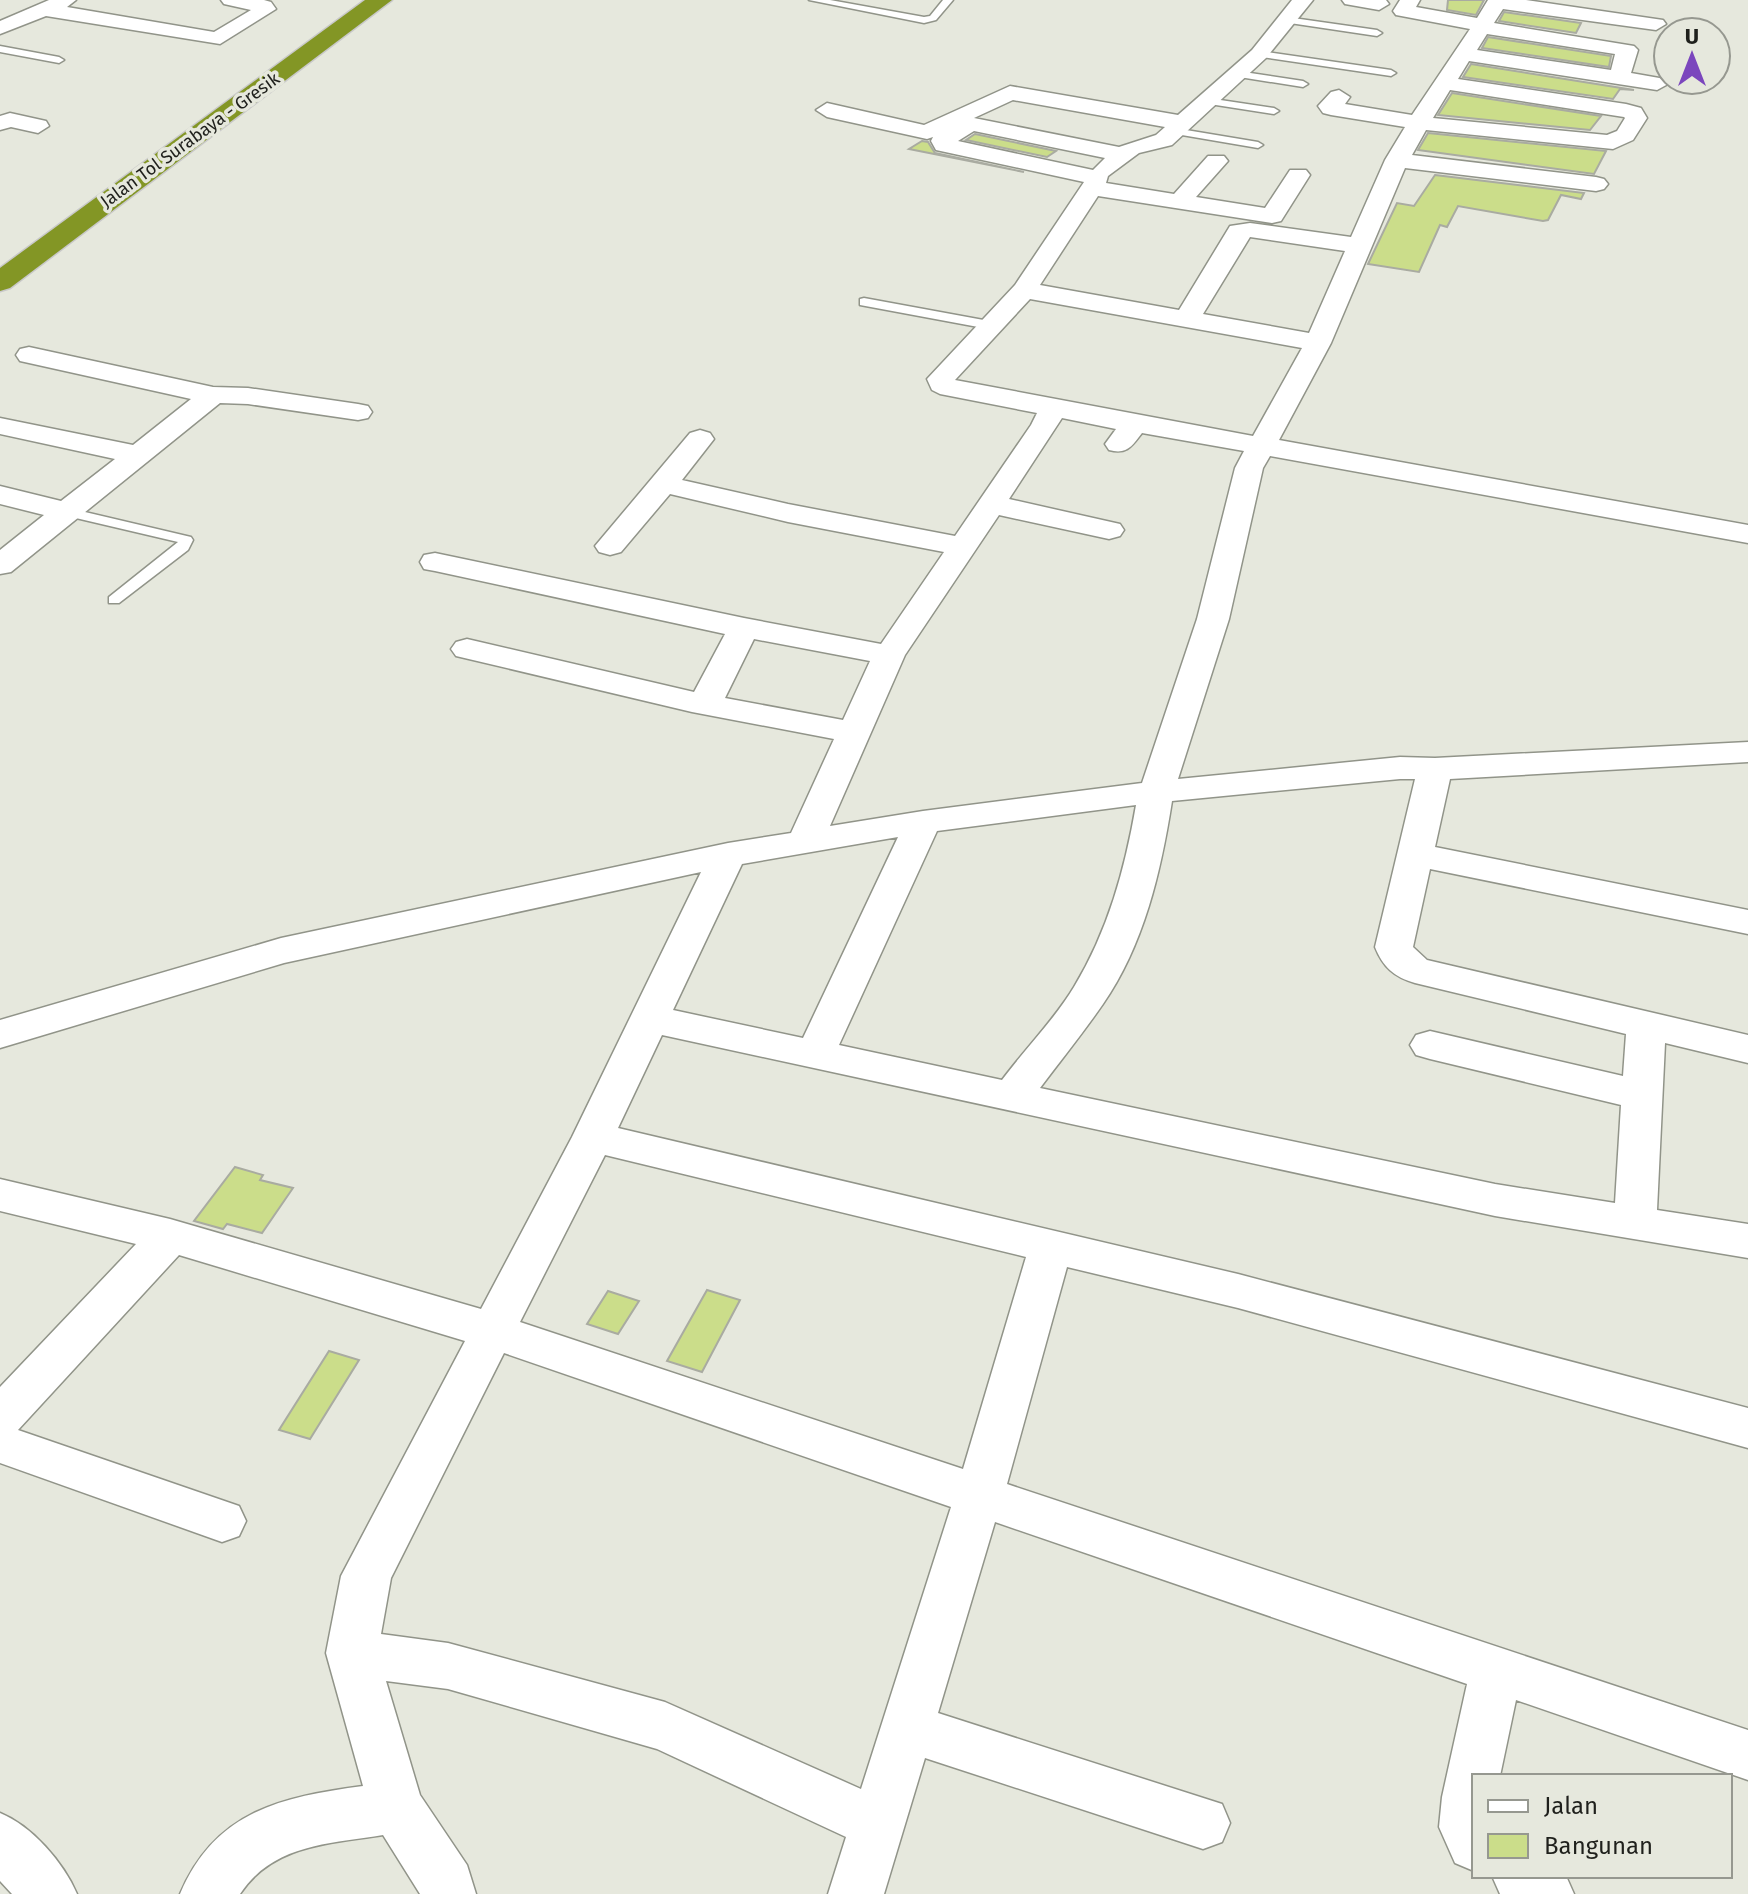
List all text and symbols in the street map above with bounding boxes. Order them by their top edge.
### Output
north arrow [1652,16,1732,96]
text: U [1685,23,1699,50]
street label: Jalan Tol Surabaya - Gresik [96,67,285,212]
legend [1472,1774,1732,1878]
text: Jalan [1544,1792,1598,1820]
text: Bangunan [1544,1832,1653,1860]

